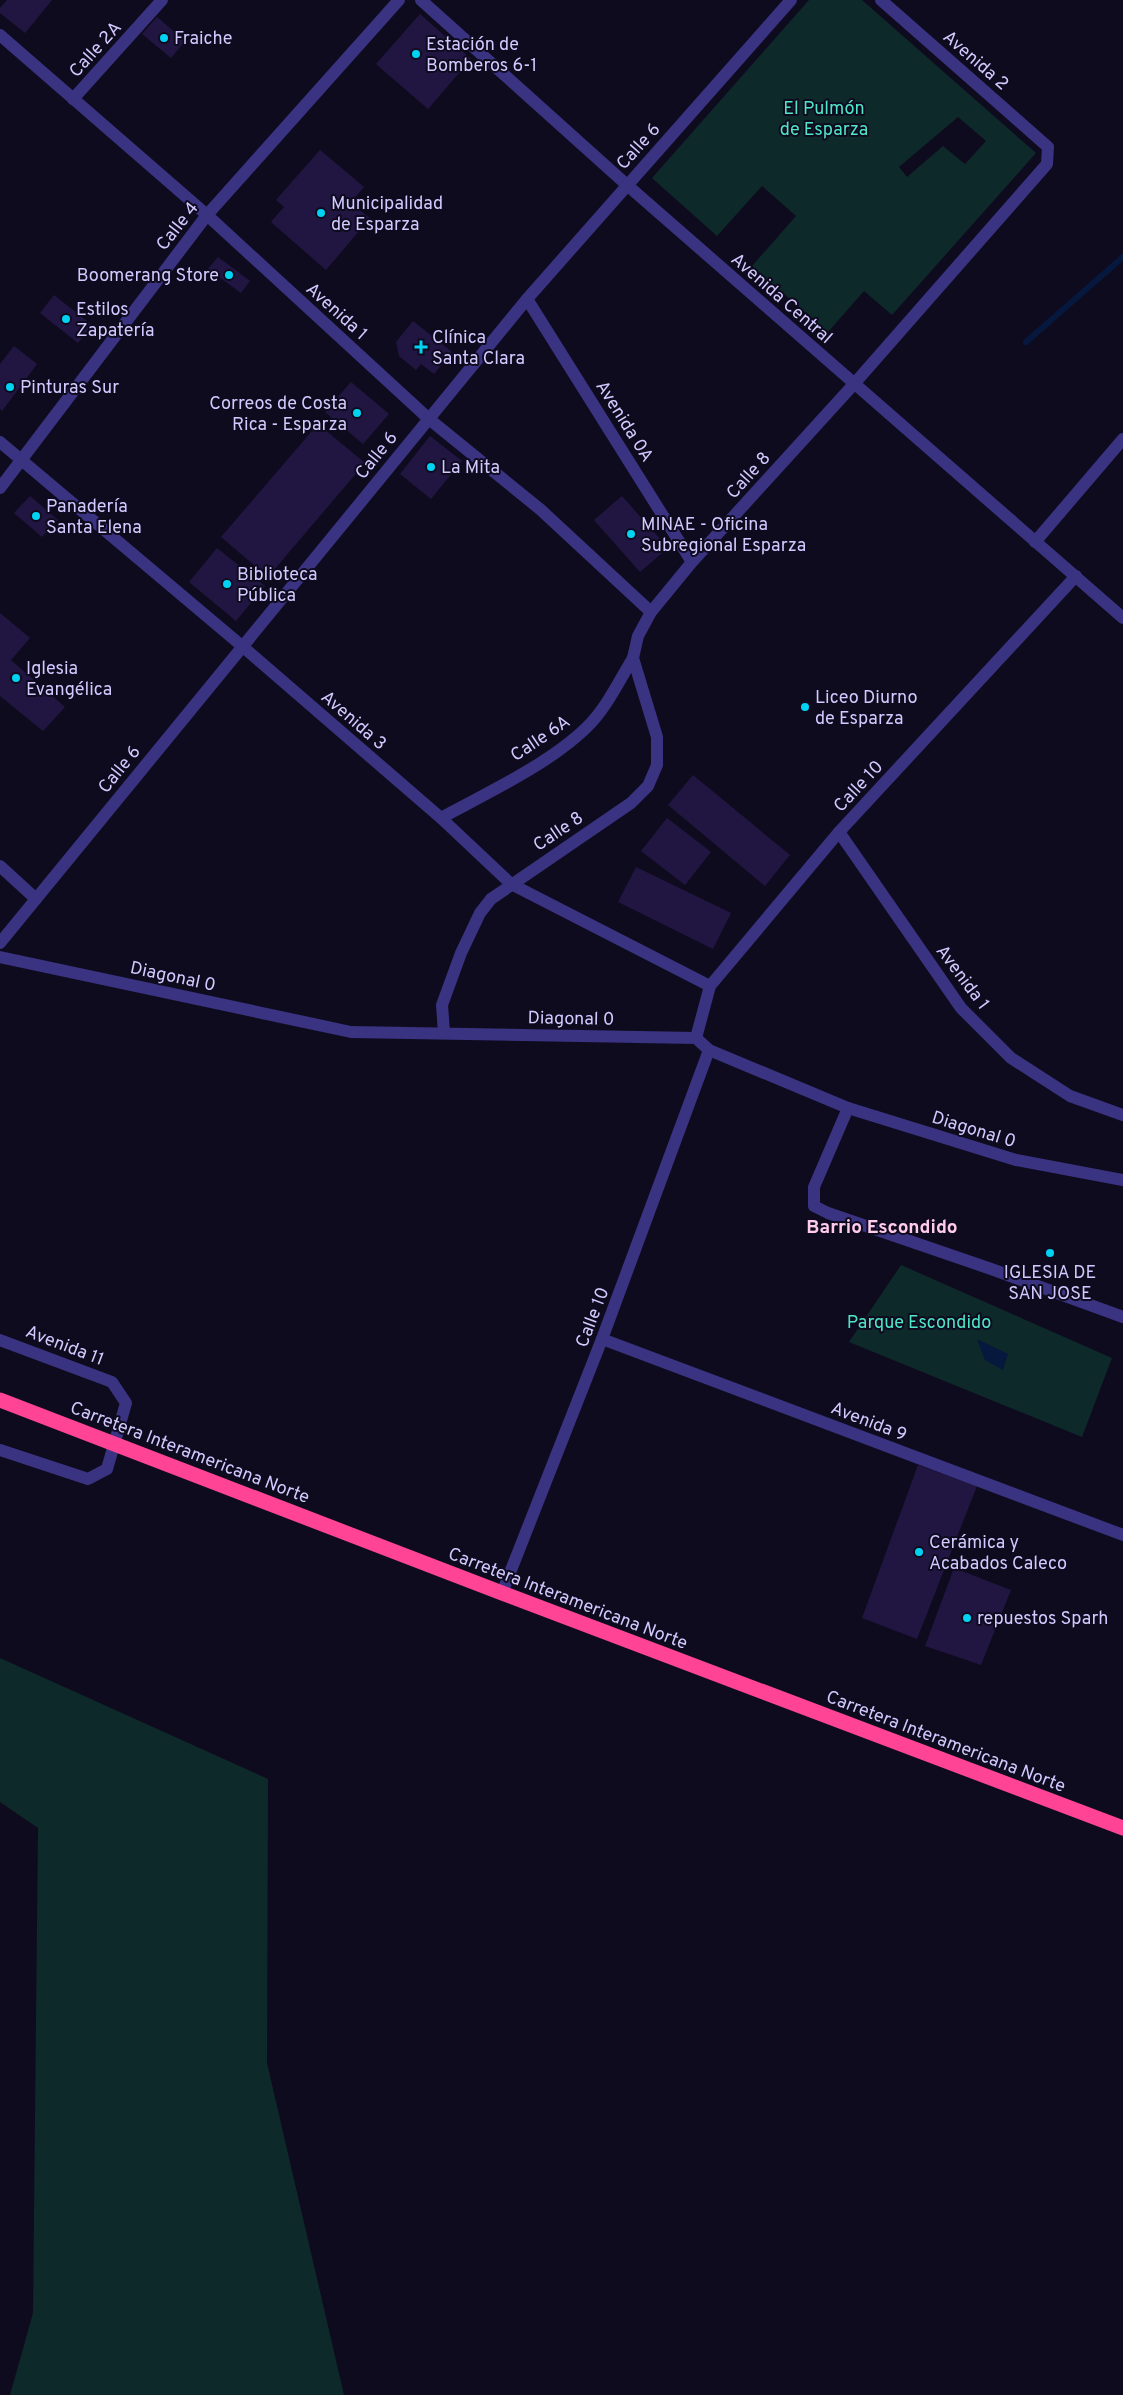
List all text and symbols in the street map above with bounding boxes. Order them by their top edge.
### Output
street label: Calle 2A [65,17,127,83]
street label: Avenida 2 [937,26,1013,96]
place label: Fraiche [174,28,233,51]
marker: Fraiche [158,32,170,44]
place label: Estación de Bomberos 6-1 [426,34,537,78]
marker: Estación de Bomberos 6-1 [410,48,422,60]
park label: El Pulmón de Esparza [780,98,868,142]
street label: Calle 6 [612,119,666,175]
place label: Municipalidad de Esparza [331,193,443,237]
street label: Calle 4 [152,198,204,256]
marker: Municipalidad de Esparza [315,207,327,219]
street label: Avenida Central [725,249,837,350]
place label: Boomerang Store [77,265,219,288]
marker: Boomerang Store [223,269,235,281]
street label: Avenida 1 [300,278,372,346]
place label: Estilos Zapatería [76,299,155,343]
marker: Estilos Zapatería [60,313,72,325]
place label: Clínica Santa Clara [432,327,525,371]
marker: Clínica Santa Clara [414,340,428,354]
place label: Pinturas Sur [20,377,119,400]
street label: Avenida 0A [590,377,658,467]
marker: Pinturas Sur [4,381,16,393]
place label: Correos de Costa Rica - Esparza [209,393,347,437]
marker: Correos de Costa Rica - Esparza [351,407,363,419]
street label: Calle 6 [351,427,403,485]
street label: Calle 8 [722,448,776,504]
place label: La Mita [441,457,500,480]
marker: La Mita [425,461,437,473]
place label: Panadería Santa Elena [46,496,142,540]
marker: Panadería Santa Elena [30,510,42,522]
place label: MINAE - Oficina Subregional Esparza [641,514,806,558]
marker: MINAE - Oficina Subregional Esparza [625,528,637,540]
place label: Biblioteca Pública [237,564,318,608]
marker: Biblioteca Pública [221,578,233,590]
place label: Iglesia Evangélica [26,658,112,702]
marker: Iglesia Evangélica [10,672,22,684]
street label: Avenida 3 [315,686,391,756]
place label: Liceo Diurno de Esparza [815,687,918,731]
marker: Liceo Diurno de Esparza [799,701,811,713]
street label: Calle 6A [507,711,575,768]
street label: Calle 6 [94,741,146,799]
street label: Calle 10 [829,756,889,818]
street label: Calle 8 [529,807,588,857]
street label: Avenida 1 [930,941,994,1015]
street label: Diagonal 0 [128,957,218,998]
street label: Diagonal 0 [527,1007,615,1032]
street label: Diagonal 0 [929,1107,1018,1154]
district label: Barrio Escondido [806,1216,958,1240]
marker: IGLESIA DE SAN JOSE [1044,1247,1056,1259]
place label: IGLESIA DE SAN JOSE [1004,1262,1096,1306]
street label: Calle 10 [571,1284,615,1351]
park label: Parque Escondido [847,1312,991,1335]
street label: Avenida 11 [22,1321,107,1372]
street label: Carretera Interamericana Norte [67,1397,312,1510]
street label: Avenida 9 [827,1397,910,1447]
place label: Cerámica y Acabados Caleco [929,1532,1067,1576]
street label: Carretera Interamericana Norte [445,1543,690,1656]
marker: Cerámica y Acabados Caleco [913,1546,925,1558]
place label: repuestos Sparh [977,1608,1109,1631]
marker: repuestos Sparh [961,1612,973,1624]
street label: Carretera Interamericana Norte [823,1686,1068,1799]

